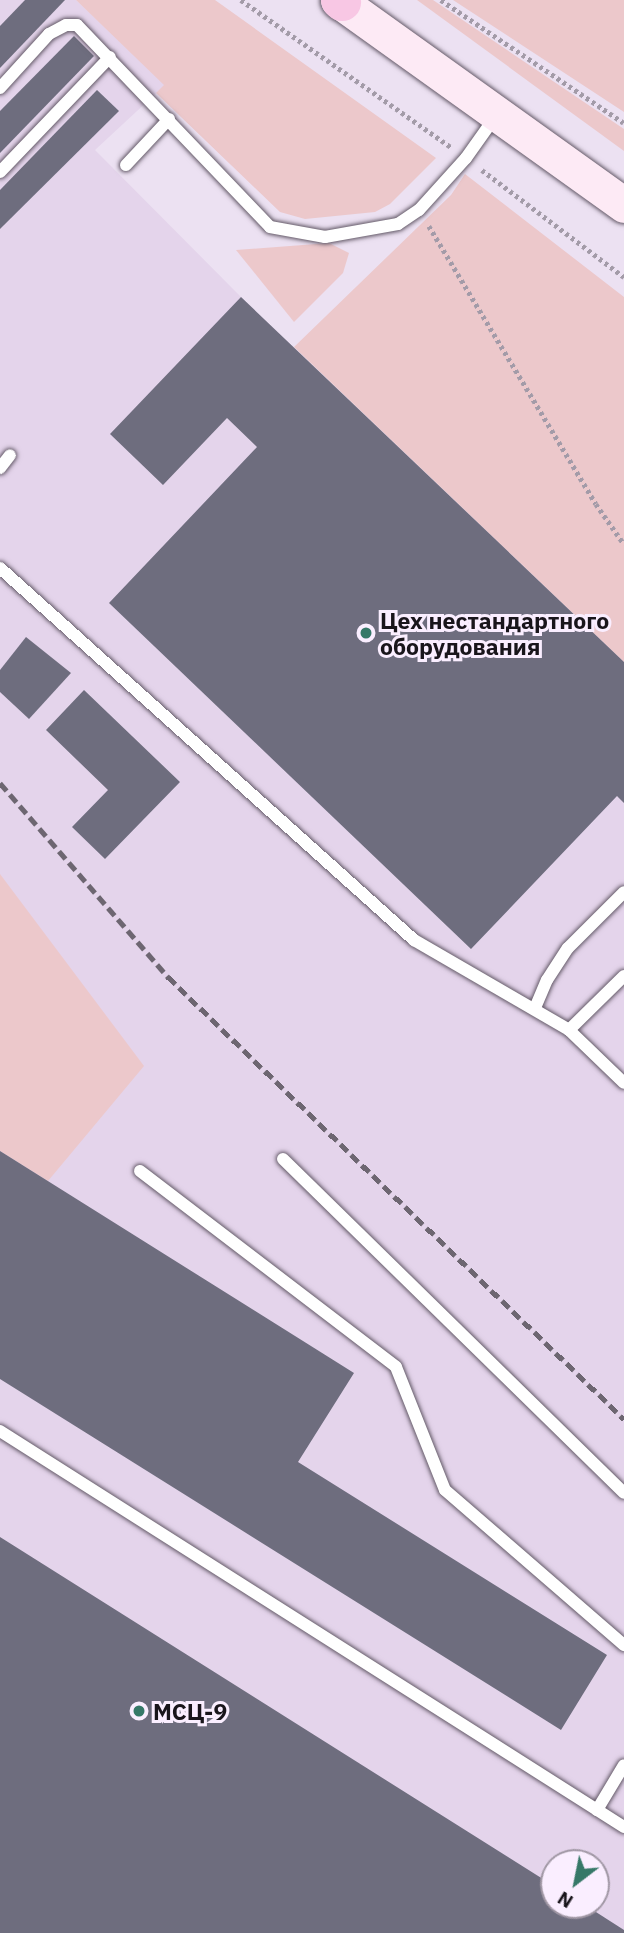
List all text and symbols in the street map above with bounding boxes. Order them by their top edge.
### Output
place label: Цех нестандартного оборудования [380,606,609,660]
marker: Цех нестандартного оборудования [358,625,374,641]
place label: МСЦ-9 [153,1697,227,1725]
marker: МСЦ-9 [131,1703,147,1719]
north arrow [540,1849,610,1919]
text: N [553,1886,577,1914]

